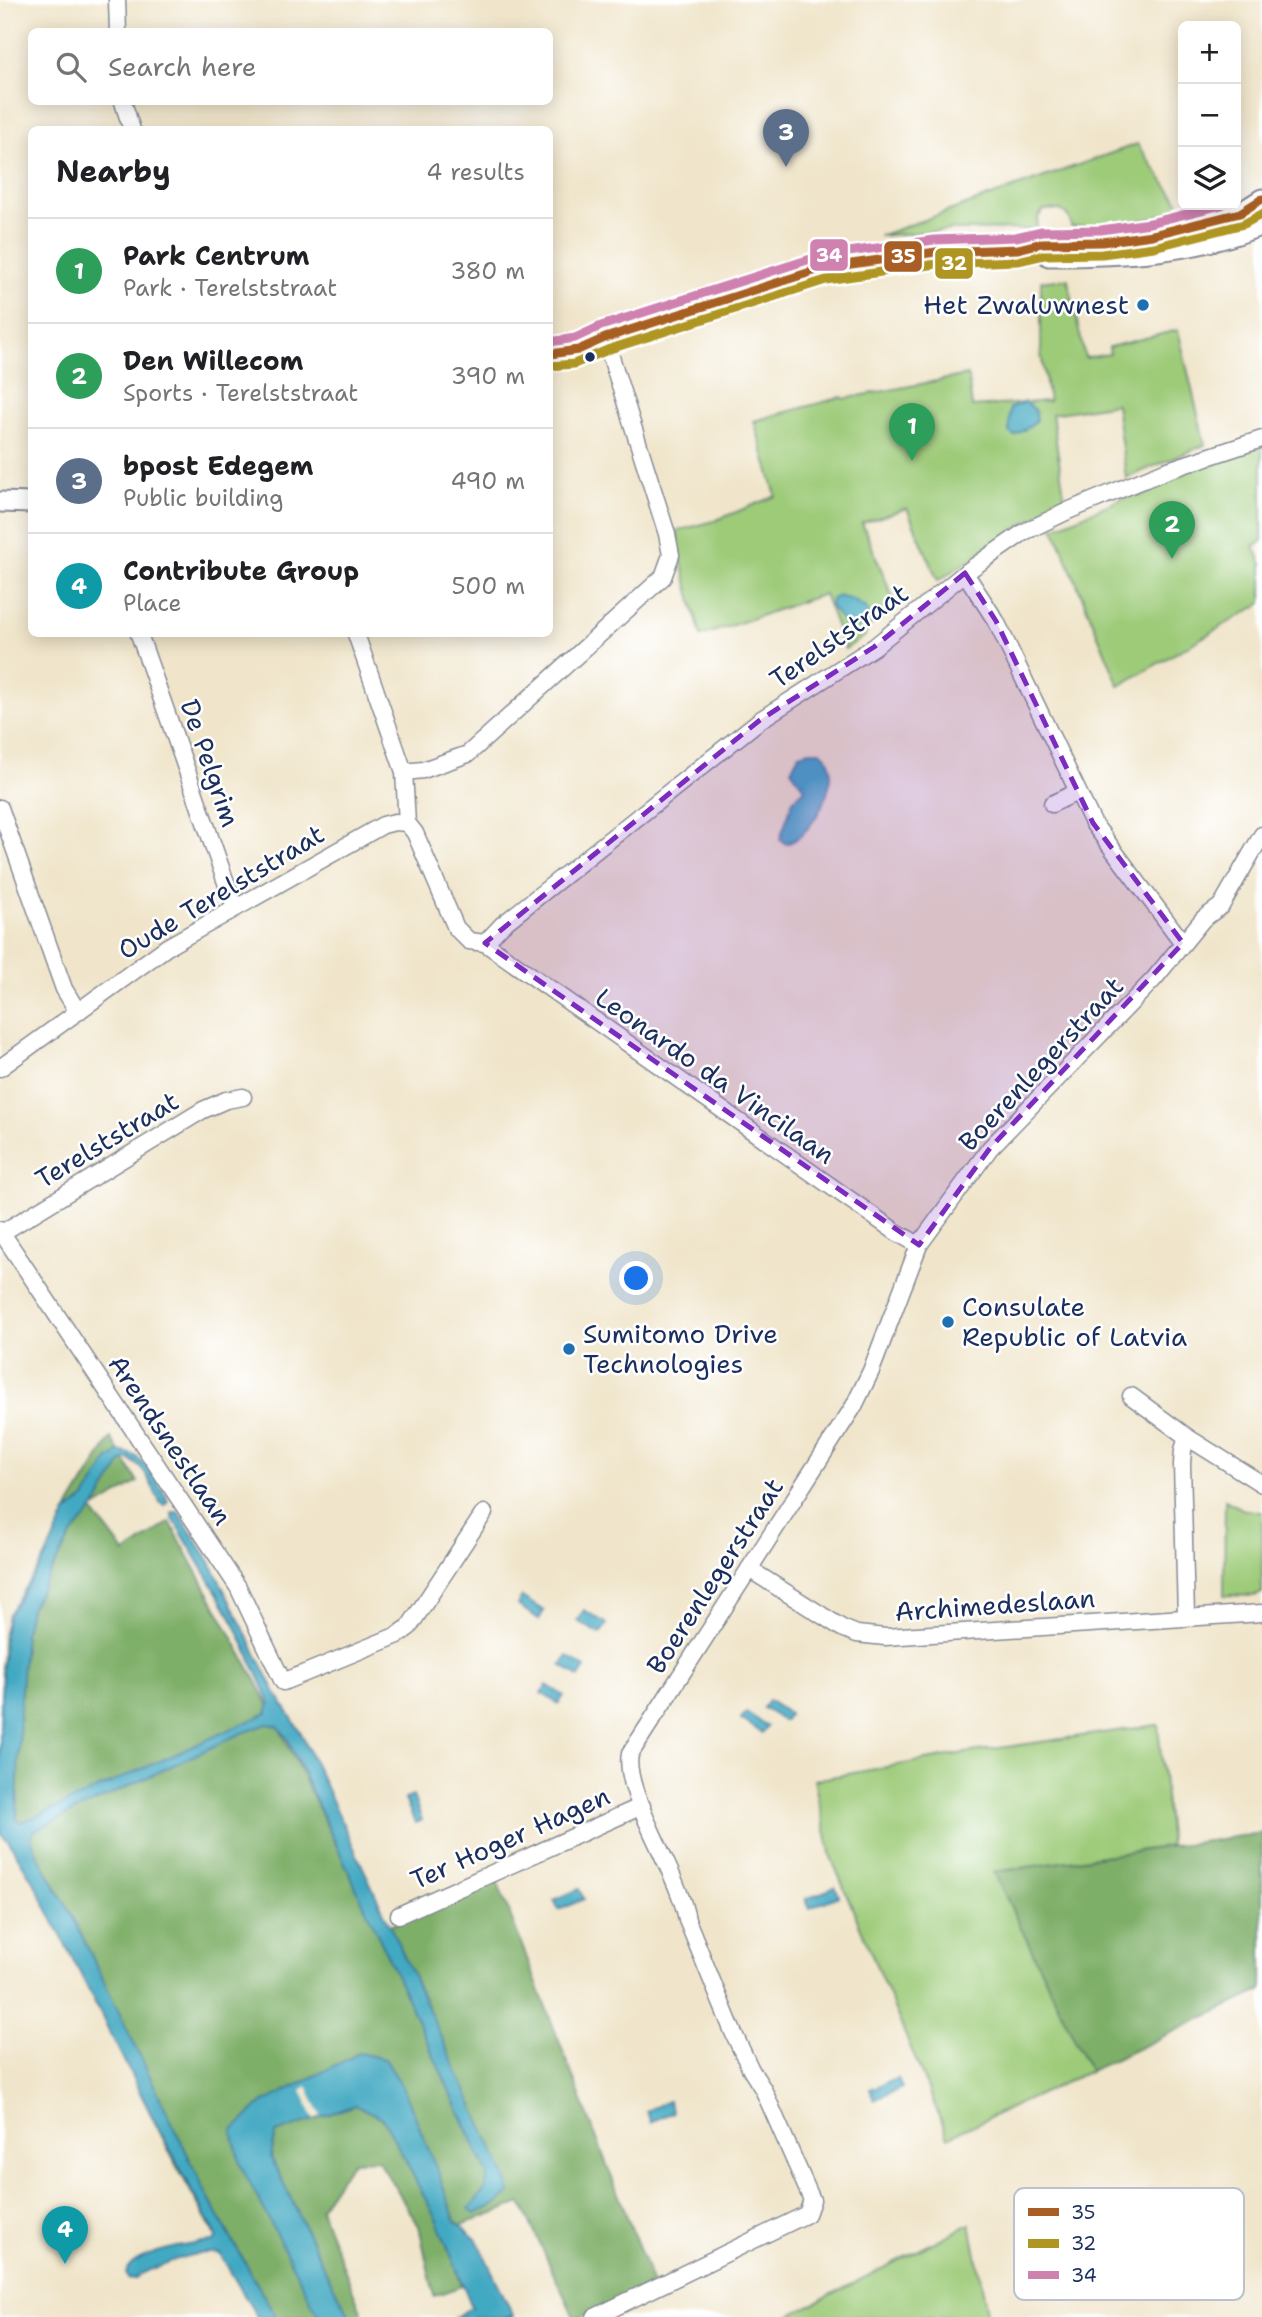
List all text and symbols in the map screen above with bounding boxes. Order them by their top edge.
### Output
map controls [1178,21,1241,210]
button: + [1178,21,1241,84]
search box [28,28,553,105]
icon: search [52,48,90,86]
text: Search here [108,49,257,84]
button: − [1178,84,1241,147]
pin: 3 [763,109,809,167]
button: layers [1178,147,1241,210]
text: Nearby [56,151,171,192]
text: 4 results [426,157,525,187]
text: Park Centrum [123,238,309,273]
line badge: 34 [809,238,849,272]
line badge: 35 [883,240,923,273]
text: 34 [816,243,843,268]
text: 35 [890,244,916,269]
line badge: 32 [934,247,974,280]
text: 32 [941,251,967,276]
text: 1 [74,256,84,286]
text: 380 m [450,256,525,286]
text: Park · Terelststraat [123,273,337,303]
place label: Het Zwaluwnest [923,287,1129,322]
marker: Het Zwaluwnest [1135,297,1151,313]
text: Den Willecom [123,343,303,378]
unlabelled marker [583,350,597,364]
text: 2 [71,361,87,391]
text: 390 m [451,361,525,391]
text: Sports · Terelststraat [123,378,358,408]
pin: 1 [889,403,935,461]
text: bpost Edegem [123,448,313,483]
text: 3 [71,466,87,496]
text: 490 m [450,466,525,496]
text: Public building [123,483,283,513]
pin: 2 [1149,501,1195,559]
text: Contribute Group [123,553,359,588]
text: 4 [71,571,87,601]
text: 500 m [451,571,525,601]
street label: Terelststraat [763,575,915,696]
text: Place [123,588,182,618]
street label: De Pelgrim [172,694,249,831]
street label: Oude Terelststraat [111,816,330,967]
street label: Boerenlegerstraat [951,969,1131,1159]
street label: Leonardo da Vincilaan [589,980,842,1172]
street label: Terelststraat [29,1083,185,1196]
your location [619,1261,653,1295]
place label: Consulate Republic of Latvia [962,1289,1187,1354]
marker: Consulate Republic of Latvia [940,1314,956,1330]
place label: Sumitomo Drive Technologies [583,1316,778,1381]
marker: Sumitomo Drive Technologies [561,1341,577,1357]
street label: Arendsnestlaan [101,1348,240,1532]
street label: Boerenlegerstraat [638,1471,791,1680]
street label: Archimedeslaan [894,1580,1096,1629]
street label: Ter Hoger Hagen [405,1778,615,1897]
legend [1014,2188,1244,2300]
text: 35 [1071,2200,1095,2225]
pin: 4 [42,2206,88,2264]
text: 32 [1071,2231,1096,2256]
text: 34 [1071,2263,1097,2288]

